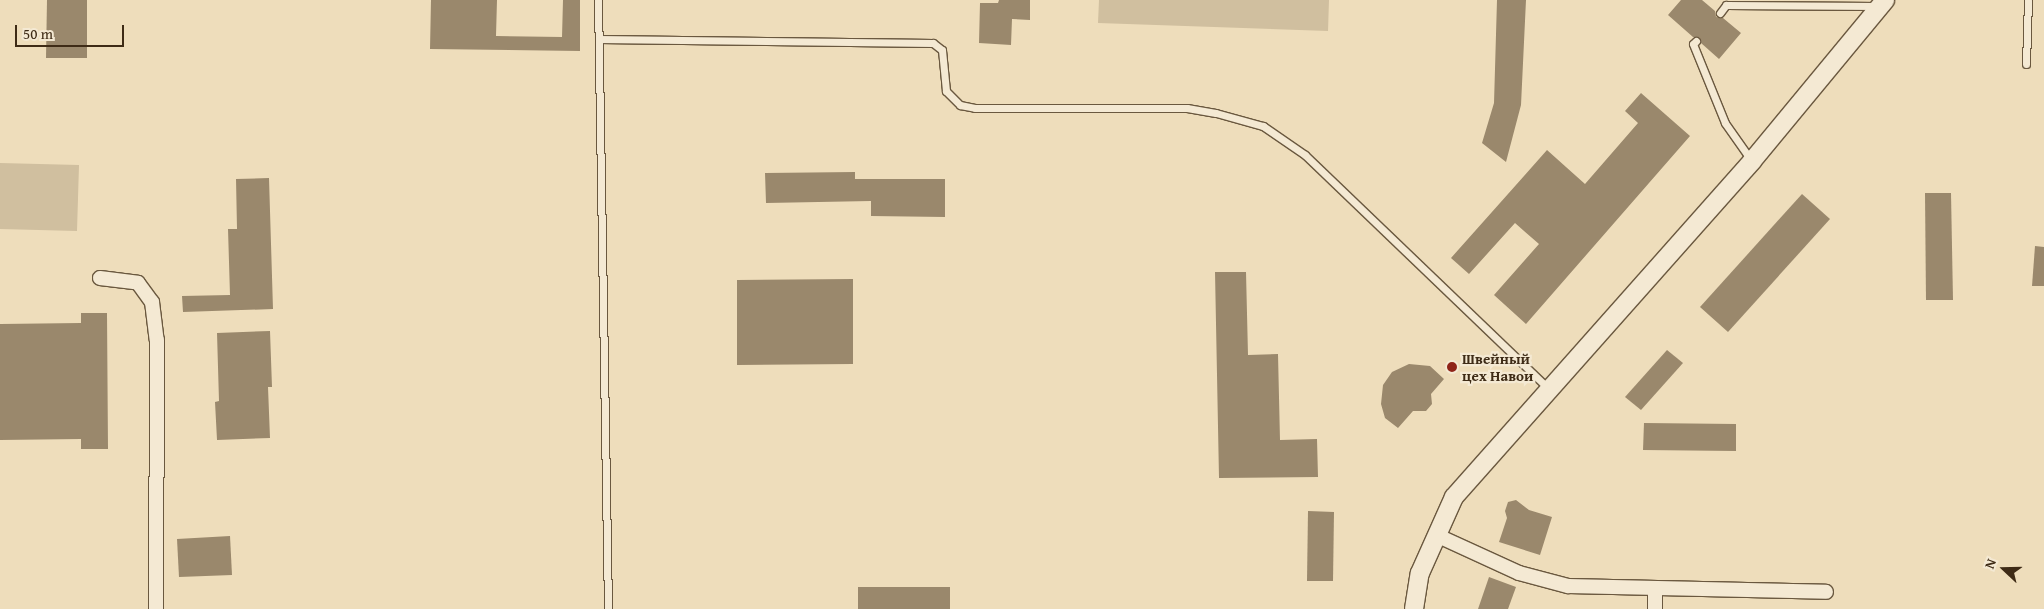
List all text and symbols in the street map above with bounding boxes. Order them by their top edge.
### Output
scale bar [18,15,126,47]
text: 50 m [23,23,53,44]
place label: Швейный цех Навои [1462,349,1533,384]
marker: Швейный цех Навои [1446,361,1458,373]
north arrow [1979,544,2029,594]
text: N [1979,556,2001,572]

